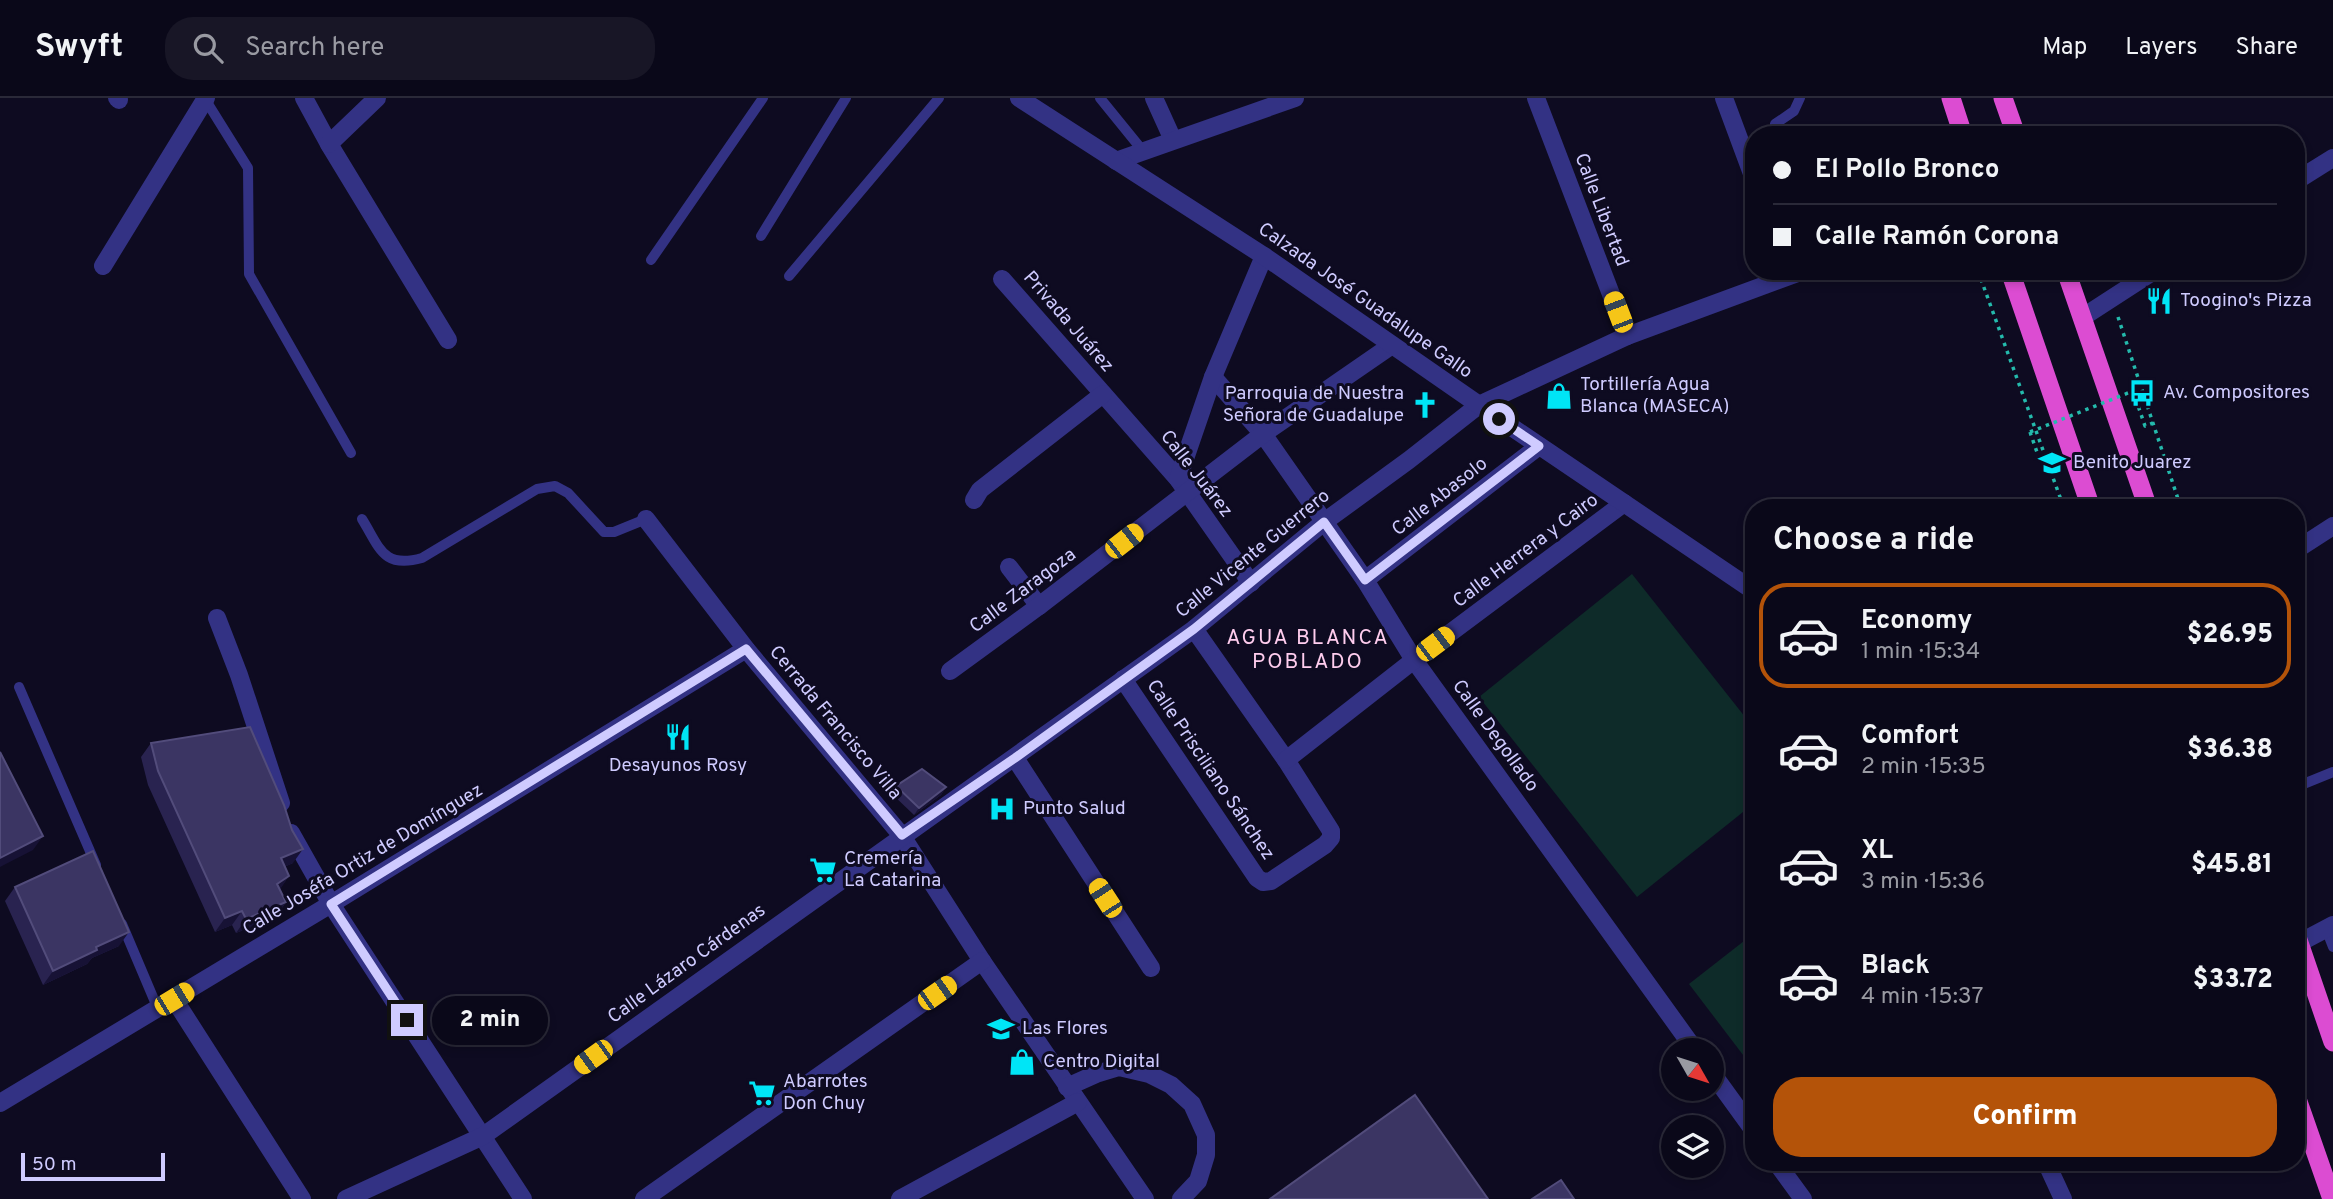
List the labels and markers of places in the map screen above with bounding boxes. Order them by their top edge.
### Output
restaurant icon: Toogino's Pizza [2144,286,2174,316]
place label: Toogino's Pizza [2180,289,2312,313]
place label: Tortillería Agua Blanca (MASECA) [1580,373,1730,419]
bus stop icon: Av. Compositores [2127,378,2157,408]
shop icon: Tortillería Agua Blanca (MASECA) [1544,381,1574,411]
place label: Av. Compositores [2163,381,2310,405]
place label: Parroquia de Nuestra Señora de Guadalupe [1223,382,1404,428]
church icon: Parroquia de Nuestra Señora de Guadalupe [1410,390,1440,420]
school or university icon: Benito Juarez [2037,448,2067,478]
place label: Benito Juarez [2073,451,2192,475]
restaurant icon: Desayunos Rosy [663,722,693,752]
place label: Desayunos Rosy [609,754,747,778]
hospital icon: Punto Salud [987,794,1017,824]
place label: Punto Salud [1023,797,1126,821]
place label: Cremería La Catarina [844,847,941,893]
supermarket icon: Cremería La Catarina [808,855,838,885]
school or university icon: Las Flores [986,1014,1016,1044]
place label: Las Flores [1022,1017,1108,1041]
shop icon: Centro Digital [1007,1047,1037,1077]
place label: Centro Digital [1043,1050,1160,1074]
place label: Abarrotes Don Chuy [783,1070,868,1116]
supermarket icon: Abarrotes Don Chuy [747,1078,777,1108]

